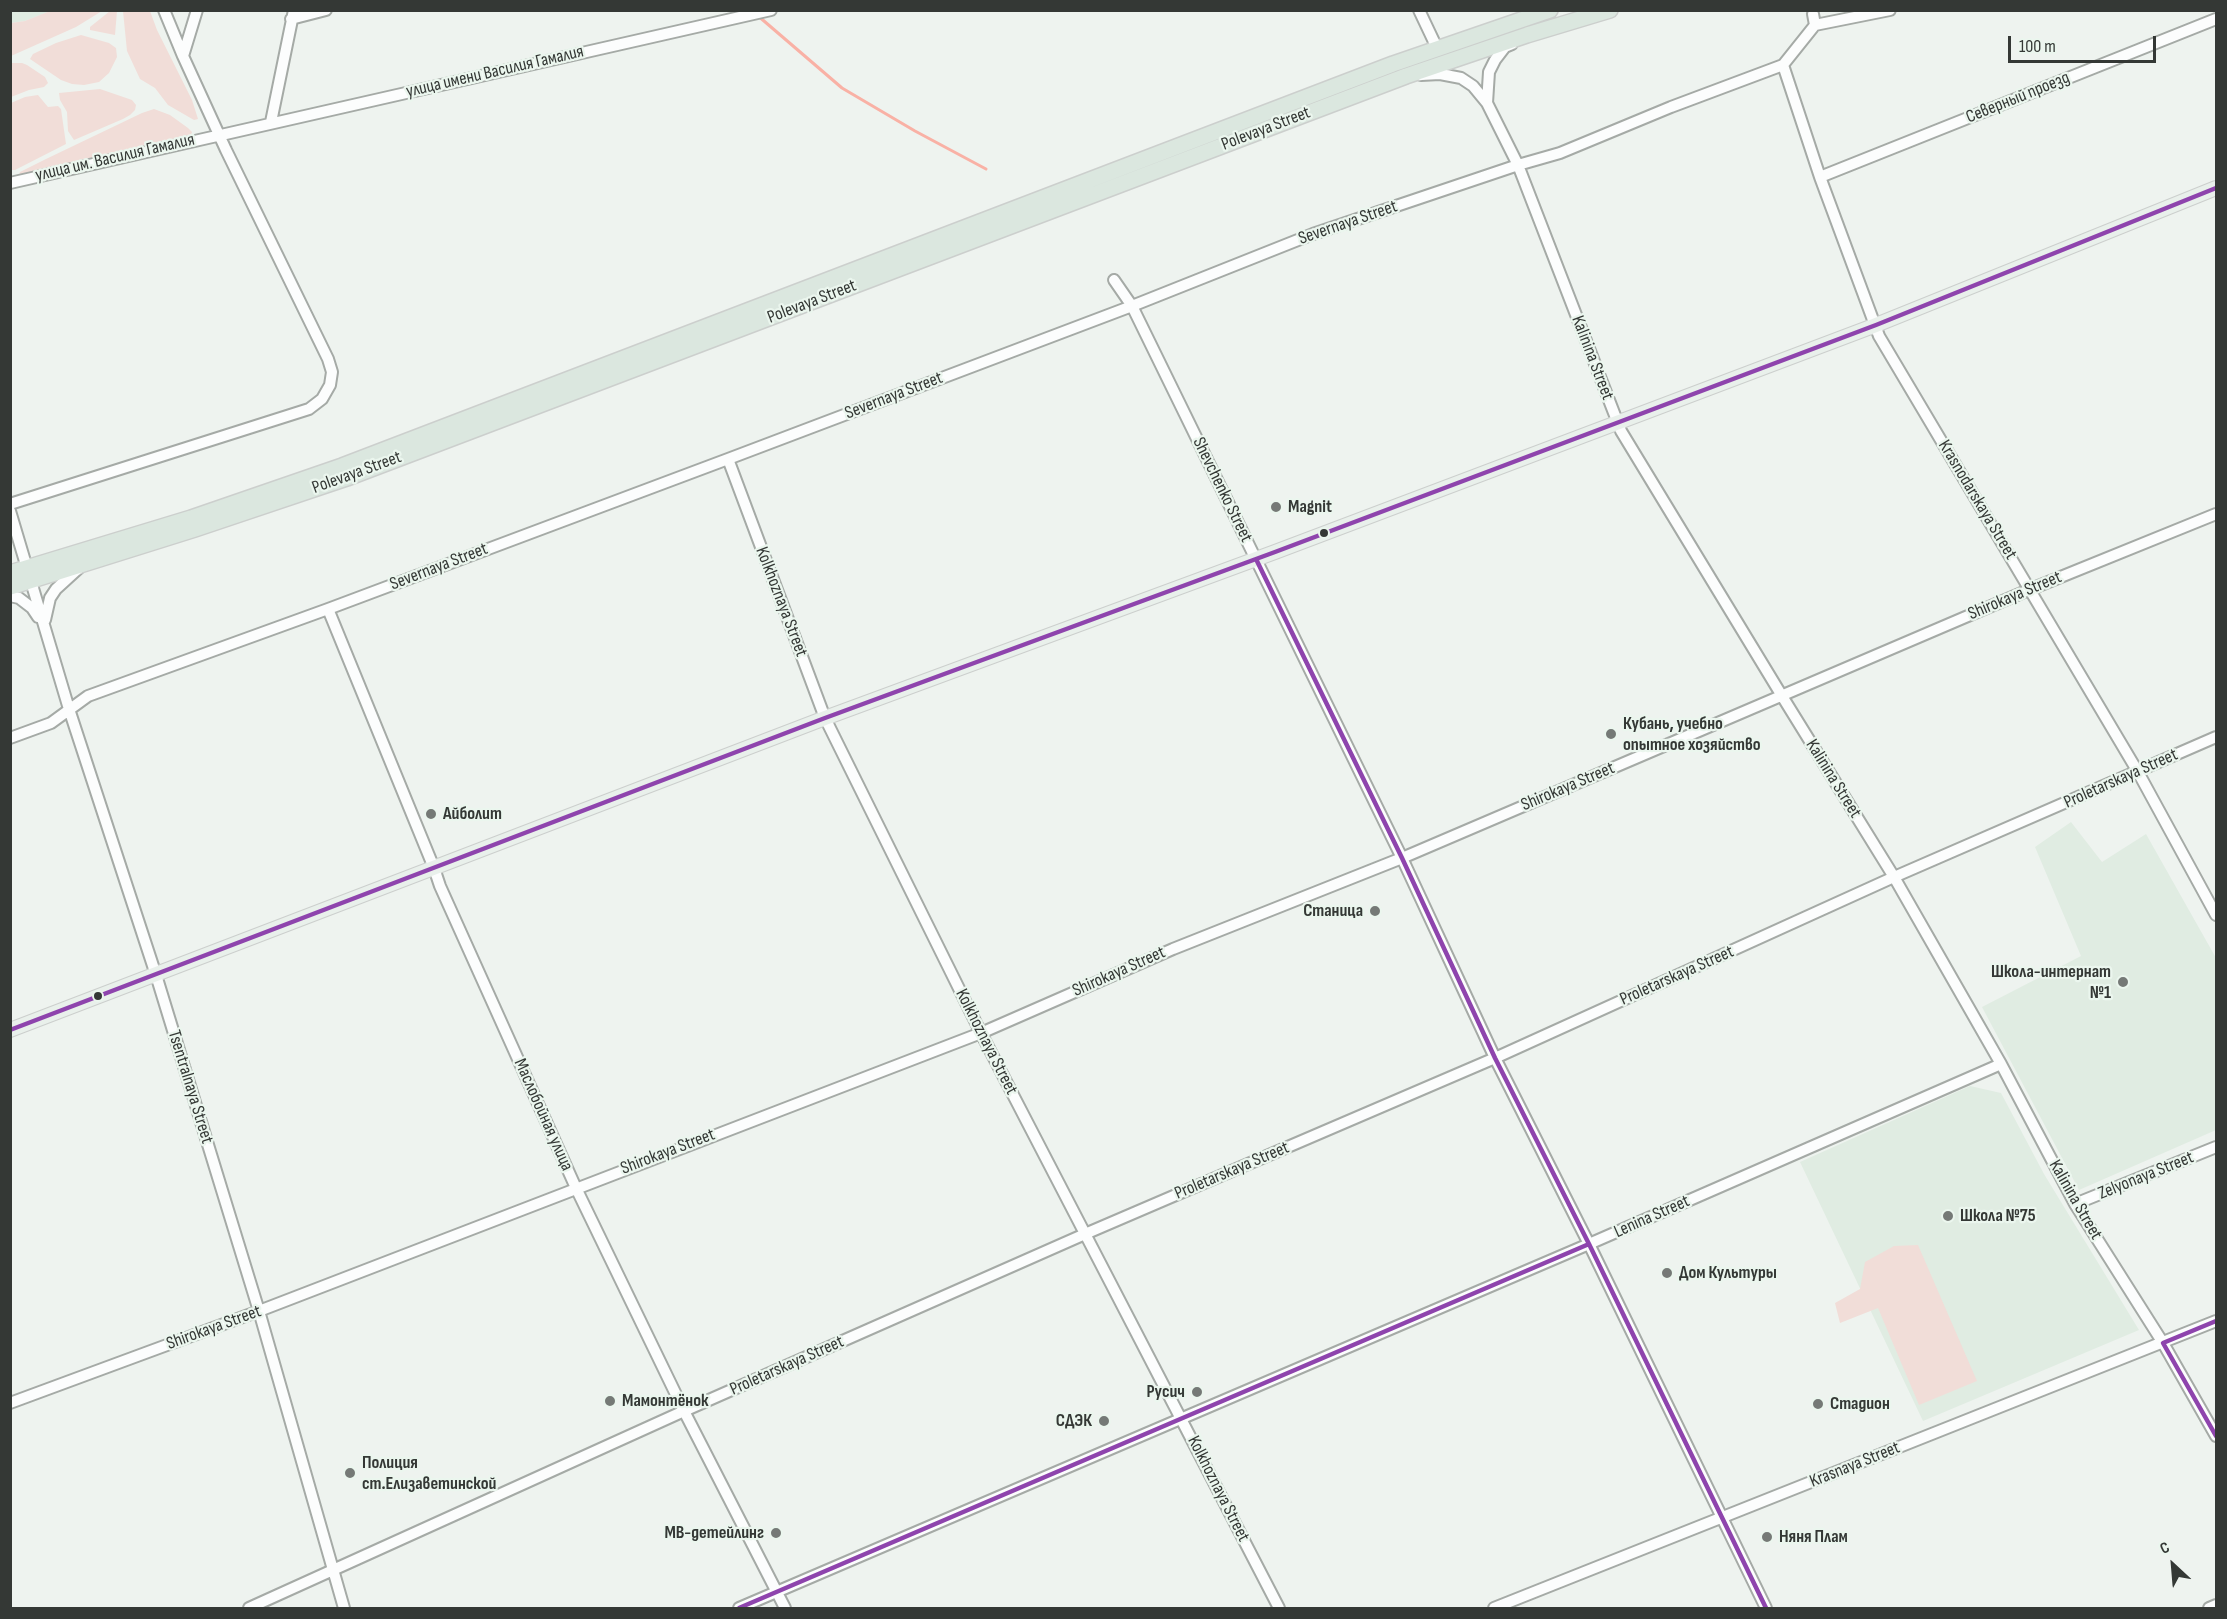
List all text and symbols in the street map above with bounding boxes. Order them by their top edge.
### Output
scale bar [2011,24,2160,62]
text: 100 m [2019,36,2056,57]
street label: улица имени Василия Гамалия [404,41,586,103]
street label: Северный проезд [1963,67,2073,129]
street label: Polevaya Street [1218,102,1314,156]
street label: улица им. Василия Гамалия [33,129,197,187]
street label: Severnaya Street [1296,196,1400,250]
street label: Polevaya Street [764,275,860,329]
street label: Kalinina Street [1566,313,1618,403]
street label: Severnaya Street [842,367,946,425]
street label: Shevchenko Street [1187,434,1257,546]
street label: Krasnodarskaya Street [1933,436,2021,564]
street label: Polevaya Street [309,447,405,499]
place label: Magnit [1288,496,1332,518]
marker: Magnit [1269,500,1283,514]
unlabelled marker [1318,527,1330,539]
street label: Severnaya Street [387,538,491,596]
street label: Kolkhoznaya Street [750,544,812,660]
street label: Shirokaya Street [1965,567,2065,625]
place label: Кубань, учебно опытное хозяйство [1623,713,1761,756]
marker: Кубань, учебно опытное хозяйство [1604,727,1618,741]
street label: Kalinina Street [1800,736,1866,822]
street label: Proletarskaya Street [2061,744,2181,814]
street label: Shirokaya Street [1518,758,1618,816]
place label: Айболит [443,803,502,825]
marker: Айболит [424,807,438,821]
place label: Станица [1303,900,1363,922]
marker: Станица [1368,904,1382,918]
street label: Proletarskaya Street [1617,941,1737,1011]
street label: Shirokaya Street [1069,942,1169,1002]
place label: Школа-интернат №1 [1991,961,2111,1004]
marker: Школа-интернат №1 [2116,975,2130,989]
street label: Kolkhoznaya Street [950,985,1022,1099]
unlabelled marker [92,990,104,1002]
street label: Tsentralnaya Street [163,1028,217,1146]
street label: Маслобойная улица [509,1056,577,1174]
street label: Shirokaya Street [618,1124,718,1180]
street label: Proletarskaya Street [1171,1137,1293,1205]
street label: Zelyonaya Street [2095,1147,2197,1205]
street label: Kalinina Street [2044,1156,2106,1244]
street label: Lenina Street [1611,1191,1693,1243]
place label: Школа №75 [1960,1205,2036,1227]
marker: Школа №75 [1941,1209,1955,1223]
place label: Дом Культуры [1679,1262,1777,1284]
marker: Дом Культуры [1660,1266,1674,1280]
street label: Shirokaya Street [164,1301,264,1355]
street label: Proletarskaya Street [727,1331,847,1401]
place label: Русич [1146,1381,1185,1403]
marker: Русич [1190,1385,1204,1399]
place label: Мамонтёнок [622,1390,709,1412]
place label: Стадион [1830,1393,1890,1415]
marker: Мамонтёнок [603,1394,617,1408]
marker: Стадион [1811,1397,1825,1411]
place label: СДЭК [1056,1410,1092,1432]
marker: СДЭК [1097,1414,1111,1428]
street label: Kolkhoznaya Street [1182,1432,1254,1546]
street label: Krasnaya Street [1807,1437,1903,1493]
place label: Полиция ст.Елизаветинской [362,1452,496,1494]
marker: Полиция ст.Елизаветинской [343,1466,357,1480]
place label: MB-детейлинг [664,1522,764,1544]
marker: MB-детейлинг [769,1526,783,1540]
place label: Няня Плам [1779,1526,1848,1548]
marker: Няня Плам [1760,1530,1774,1544]
north arrow [2143,1535,2203,1595]
text: С [2157,1538,2173,1559]

